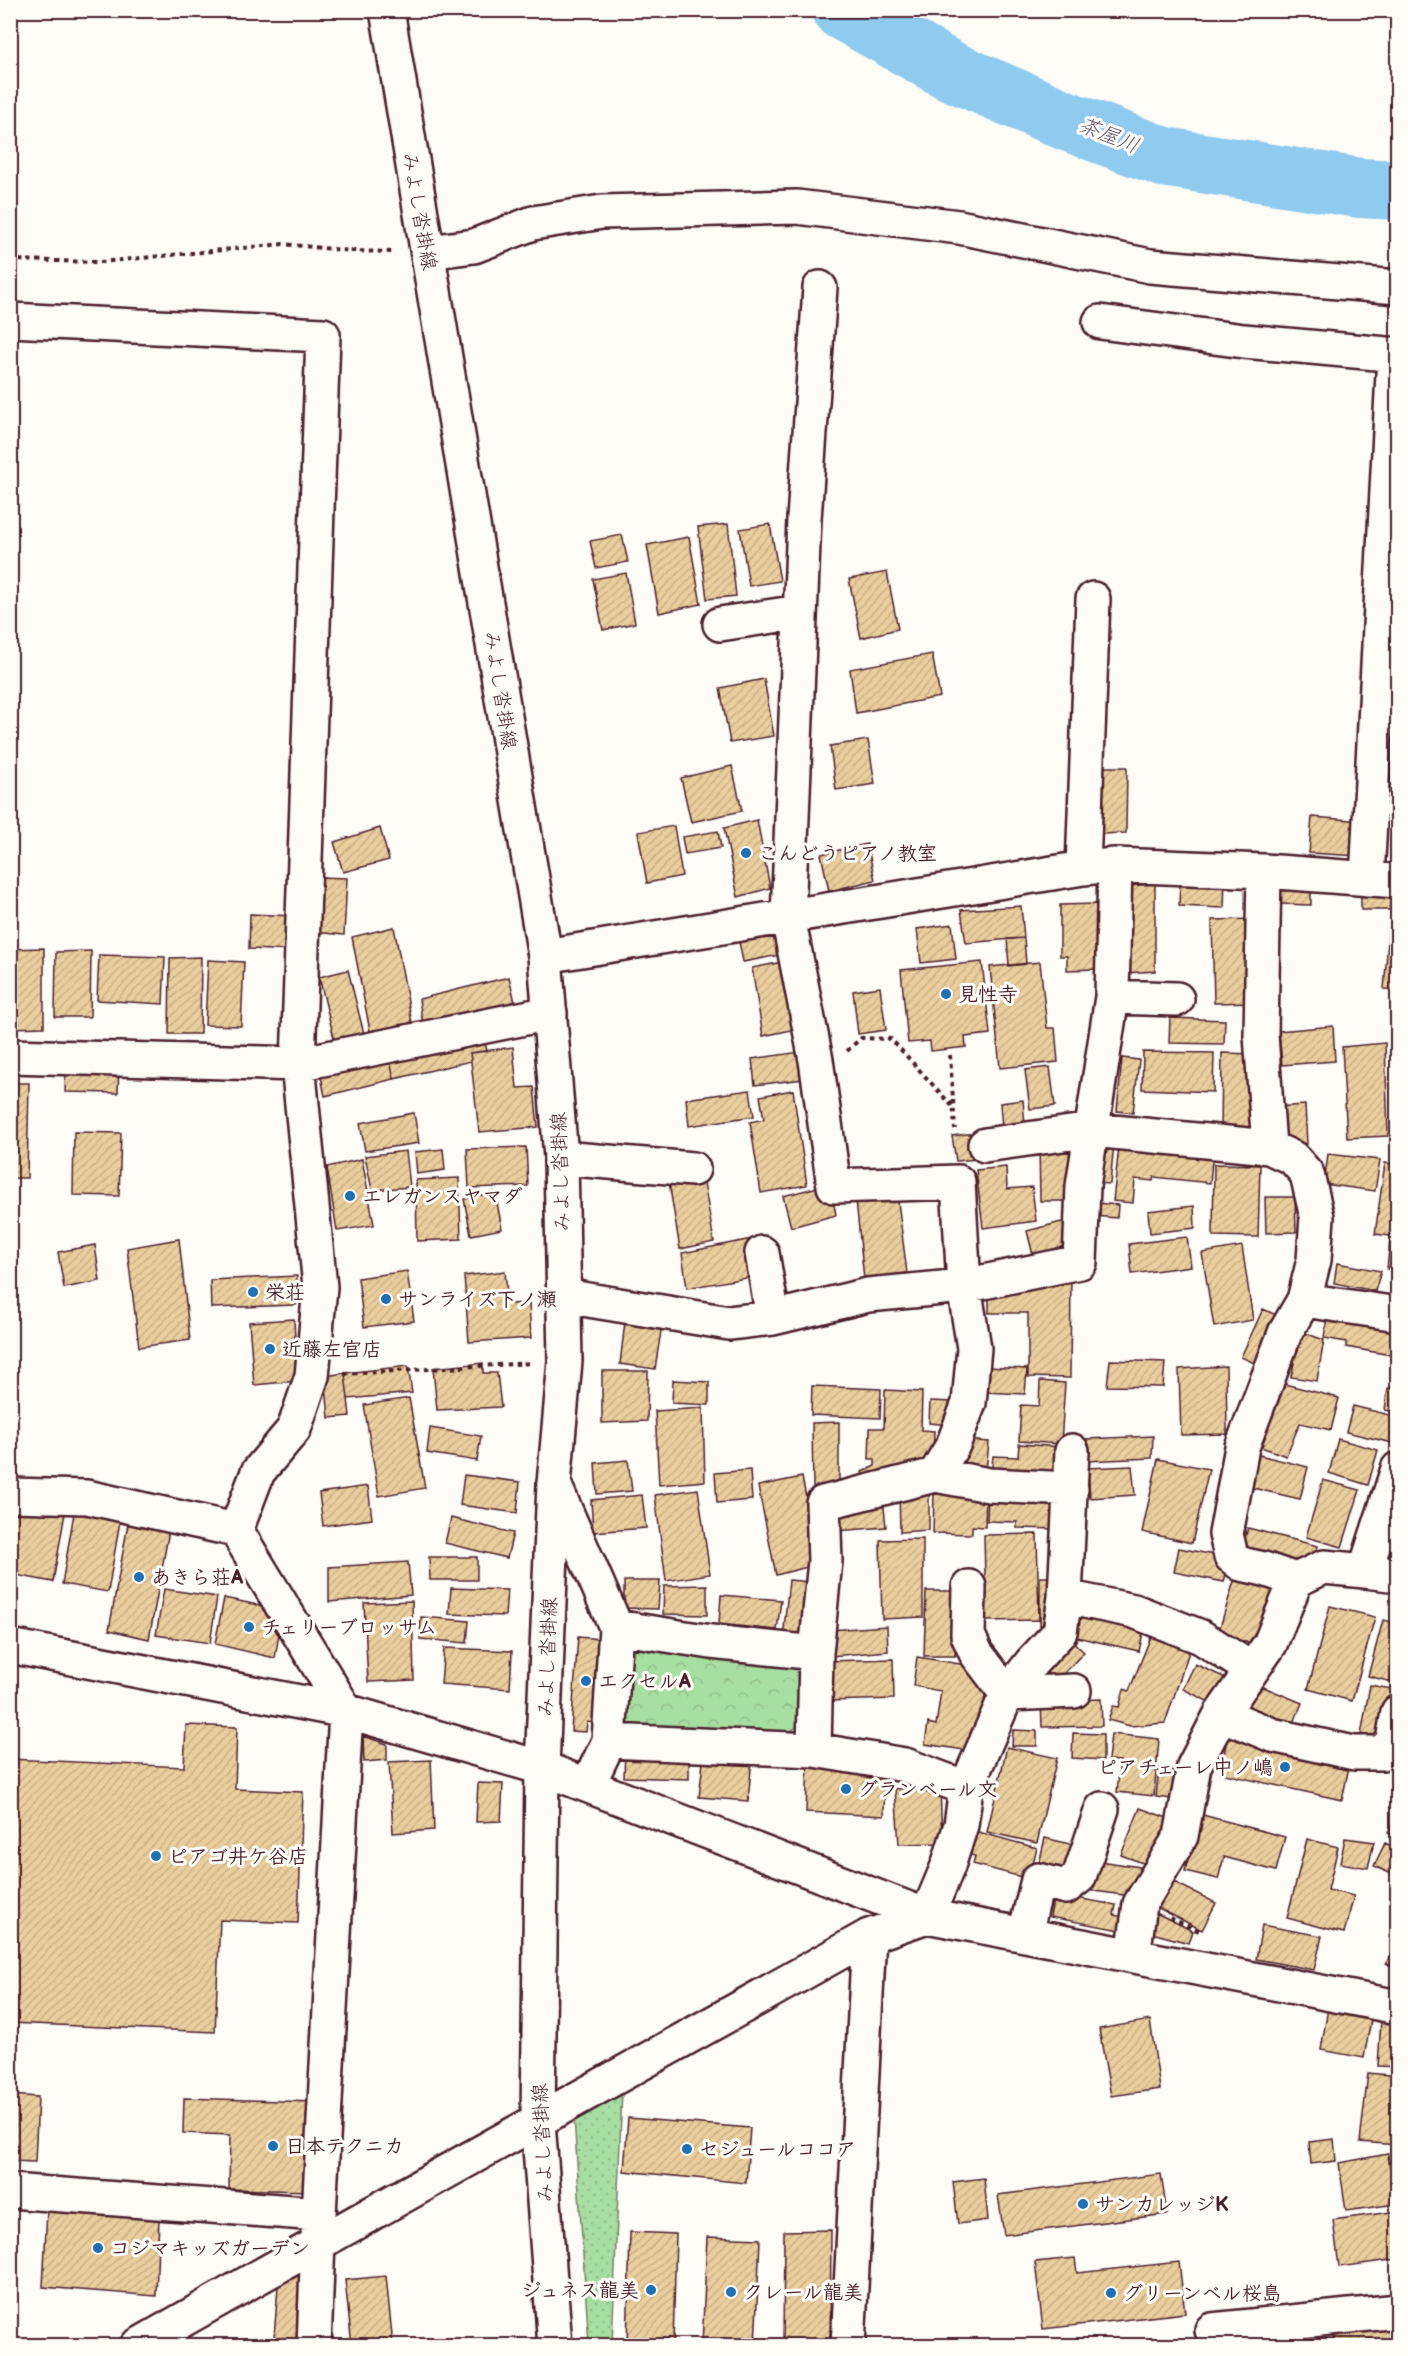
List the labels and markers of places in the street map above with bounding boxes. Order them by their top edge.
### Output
place label: こんどうピアノ教室 [758,842,937,866]
marker: こんどうピアノ教室 [739,846,753,860]
place label: 見性寺 [958,983,1018,1007]
marker: 見性寺 [939,987,953,1001]
place label: エレガンスヤマダ [362,1185,522,1209]
marker: エレガンスヤマダ [343,1189,357,1203]
place label: 栄荘 [265,1281,305,1305]
marker: 栄荘 [246,1285,260,1299]
place label: サンライズ下ノ瀬 [398,1288,557,1312]
marker: サンライズ下ノ瀬 [379,1292,393,1306]
place label: 近藤左官店 [282,1338,382,1362]
marker: 近藤左官店 [263,1342,277,1356]
place label: あきら荘A [151,1566,244,1590]
marker: あきら荘A [132,1570,146,1584]
place label: チェリーブロッサム [261,1616,437,1640]
marker: チェリーブロッサム [242,1620,256,1634]
place label: エクセルA [598,1670,692,1694]
marker: エクセルA [579,1674,593,1688]
place label: ピアチェーレ中ノ嶋 [1097,1756,1273,1780]
marker: ピアチェーレ中ノ嶋 [1278,1760,1292,1774]
place label: グランベール文 [858,1778,997,1802]
marker: グランベール文 [839,1782,853,1796]
place label: ピアゴ井ケ谷店 [168,1845,308,1869]
marker: ピアゴ井ケ谷店 [149,1849,163,1863]
place label: 日本テクニカ [285,2135,404,2159]
place label: セジュールココア [699,2138,856,2162]
marker: 日本テクニカ [266,2139,280,2153]
marker: セジュールココア [680,2142,694,2156]
place label: サンカレッジK [1095,2193,1229,2217]
marker: サンカレッジK [1076,2197,1090,2211]
place label: コジマキッズガーデン [110,2237,310,2261]
marker: コジマキッズガーデン [91,2241,105,2255]
place label: ジュネス龍美 [521,2279,639,2303]
place label: クレール龍美 [743,2281,863,2305]
place label: グリーンベル桜島 [1123,2282,1282,2306]
marker: ジュネス龍美 [644,2283,658,2297]
marker: クレール龍美 [724,2285,738,2299]
marker: グリーンベル桜島 [1104,2286,1118,2300]

